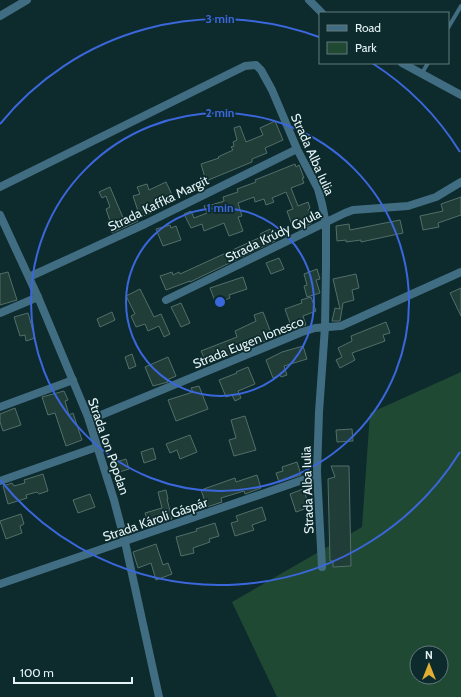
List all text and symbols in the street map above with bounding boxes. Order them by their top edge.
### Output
text: 3 min [205,11,235,26]
legend [319,12,449,64]
text: Road [355,20,381,35]
text: Park [355,40,377,55]
text: 2 min [206,105,234,120]
street label: Strada Alba Iulia [288,111,338,198]
street label: Strada Kaffka Margit [105,171,212,234]
text: 1 min [206,200,234,215]
street label: Strada Krúdy Gyula [222,205,324,265]
centre of rings [213,295,227,309]
street label: Strada Eugen Ionesco [190,312,306,372]
street label: Strada Ion Popdan [85,396,133,496]
street label: Strada Alba Iulia [297,445,317,534]
street label: Strada Károli Gáspár [100,493,210,544]
north arrow [409,645,449,685]
text: N [425,648,433,662]
scale bar [14,659,132,685]
text: 100 m [20,665,54,680]

